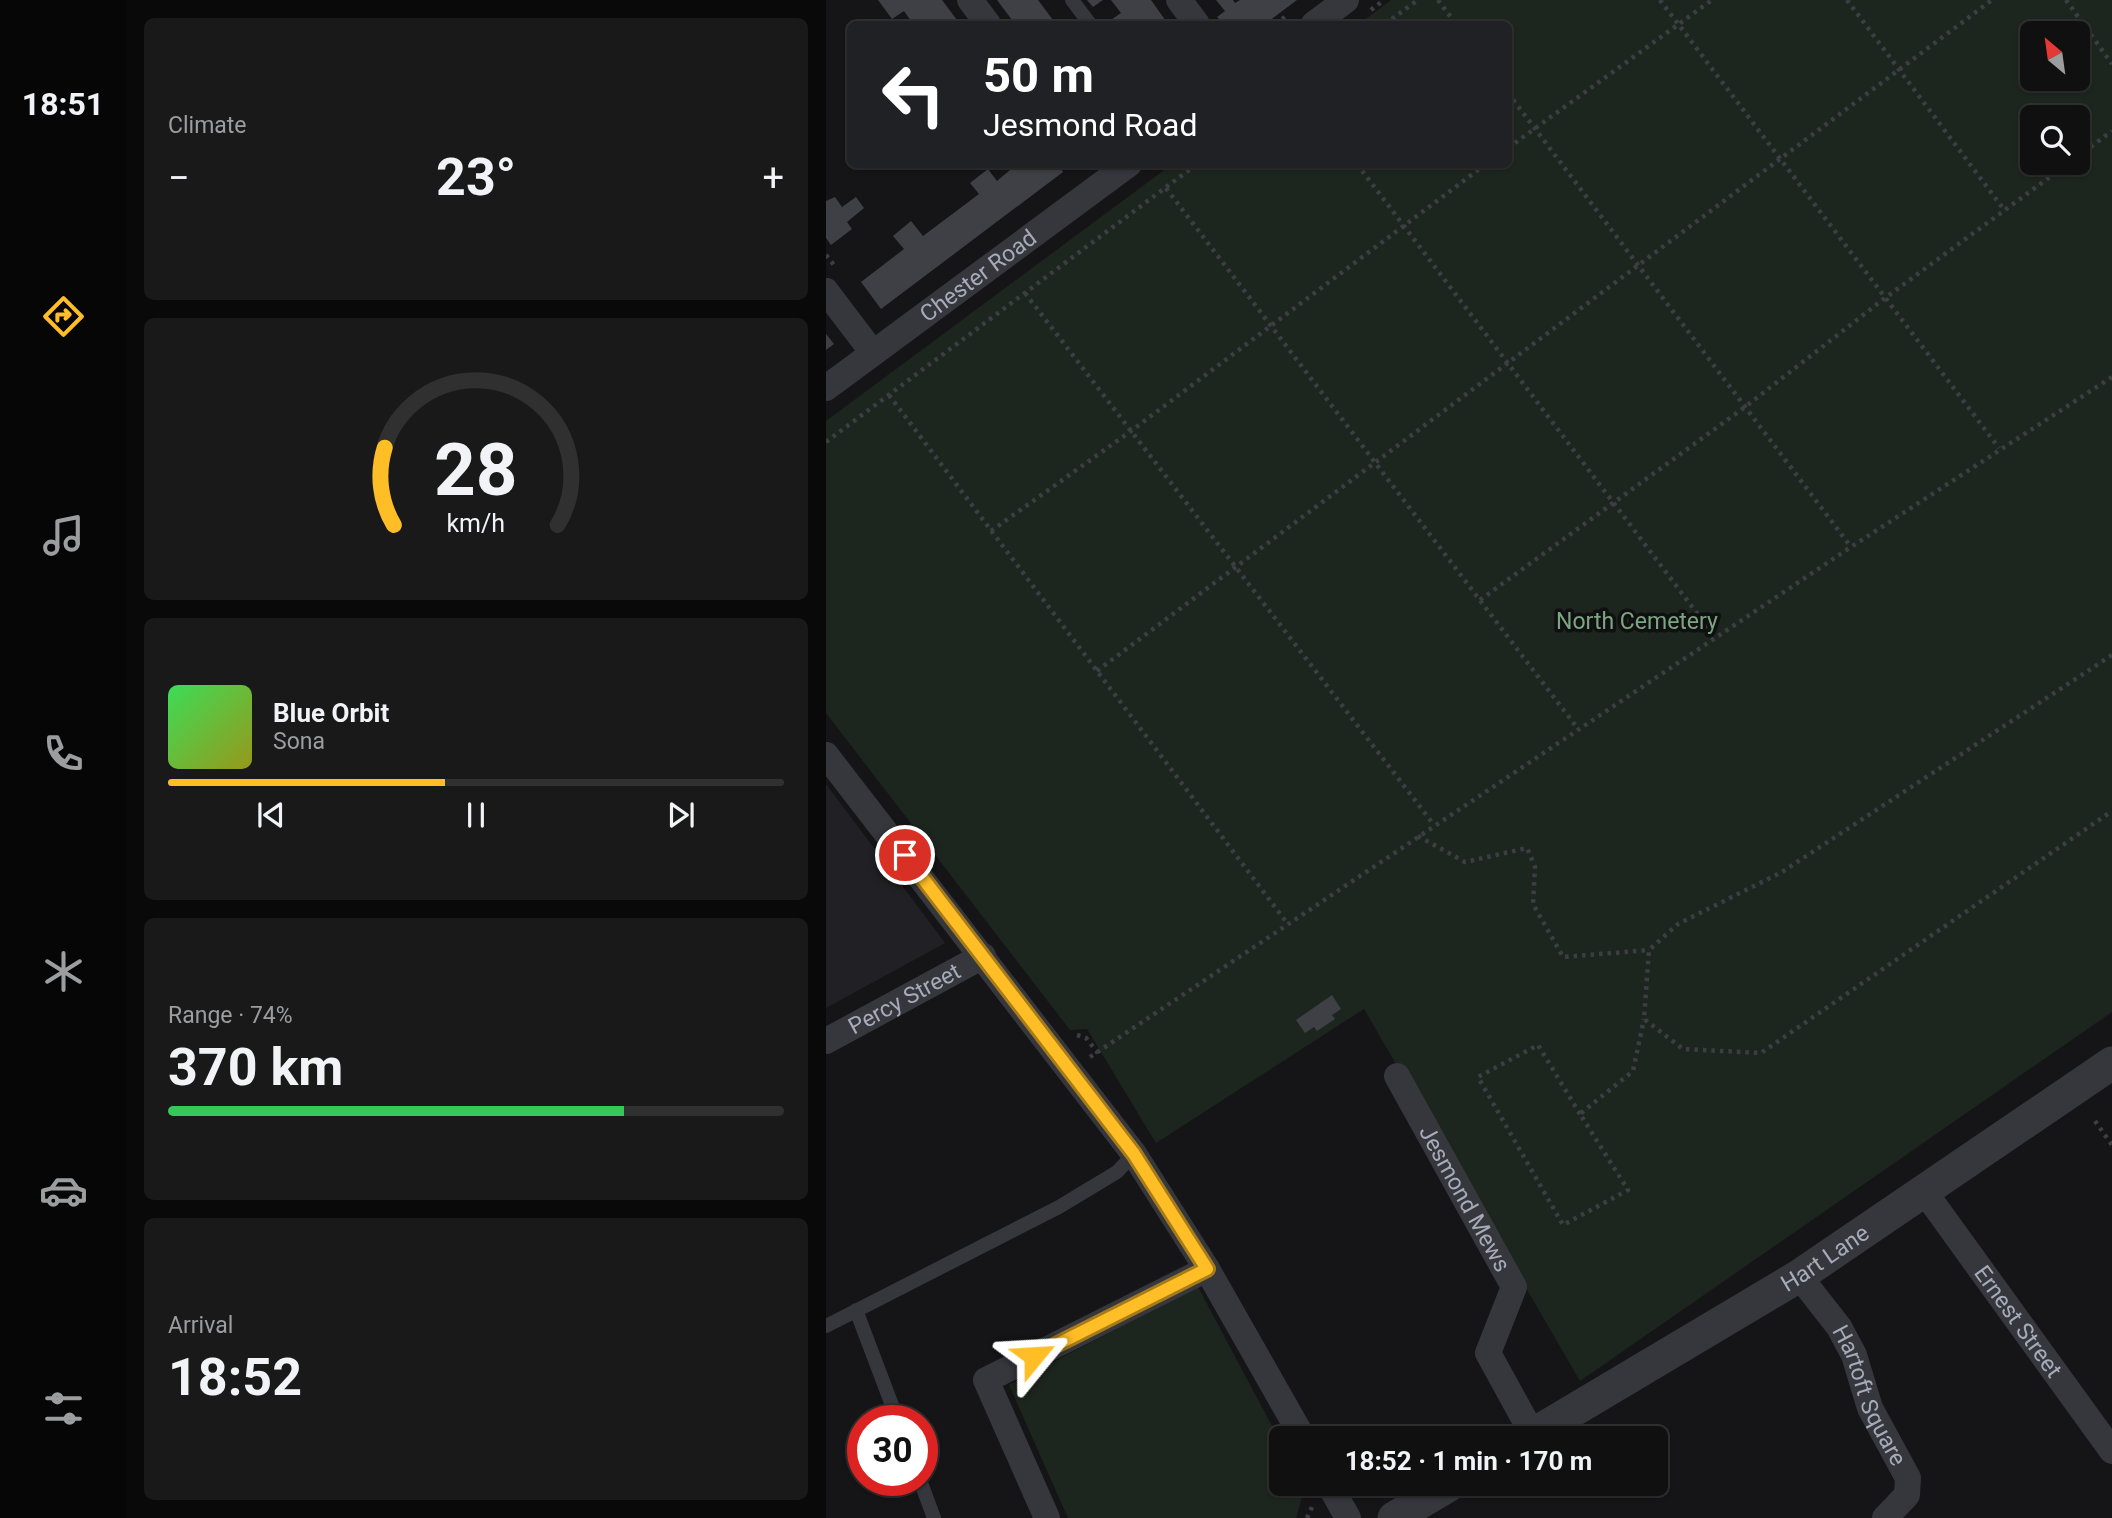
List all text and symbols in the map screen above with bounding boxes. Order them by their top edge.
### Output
north arrow [2020,21,2090,91]
map controls [2020,21,2090,175]
text: 50 m [983,47,1094,104]
icon: left [868,49,959,140]
text: 18:51 [22,85,104,123]
button: search [2020,105,2090,175]
text: Jesmond Road [983,106,1198,144]
text: Climate [168,112,247,139]
text: 23° [436,147,516,208]
text: − [168,156,190,200]
text: + [762,156,784,200]
street label: Chester Road [915,224,1042,328]
icon: directions [39,292,88,341]
text: 28 [434,427,518,513]
text: km/h [447,509,505,538]
icon: music [39,511,88,560]
park label: North Cemetery [1556,608,1718,635]
text: Blue Orbit [273,698,389,728]
text: Sona [273,728,325,755]
icon: phone [39,729,88,778]
icon: previous [252,796,290,834]
icon: pause [457,796,495,834]
icon: next [662,796,700,834]
pin [875,825,935,885]
icon: arrive [886,836,924,874]
icon: climate [39,947,88,996]
street label: Percy Street [844,958,965,1040]
text: Range · 74% [168,1002,293,1029]
text: 370 km [168,1037,343,1098]
street label: Jesmond Mews [1413,1121,1516,1276]
icon: car [39,1166,88,1215]
street label: Hart Lane [1776,1219,1874,1298]
street label: Ernest Street [1968,1261,2067,1383]
text: Arrival [168,1312,233,1339]
position arrow [997,1319,1071,1393]
street label: Hartoft Square [1827,1321,1912,1470]
text: 18:52 [168,1347,302,1408]
icon: filters [39,1384,88,1433]
speed limit sign: 30 [847,1405,938,1496]
text: 18:52 · 1 min · 170 m [1345,1446,1592,1476]

